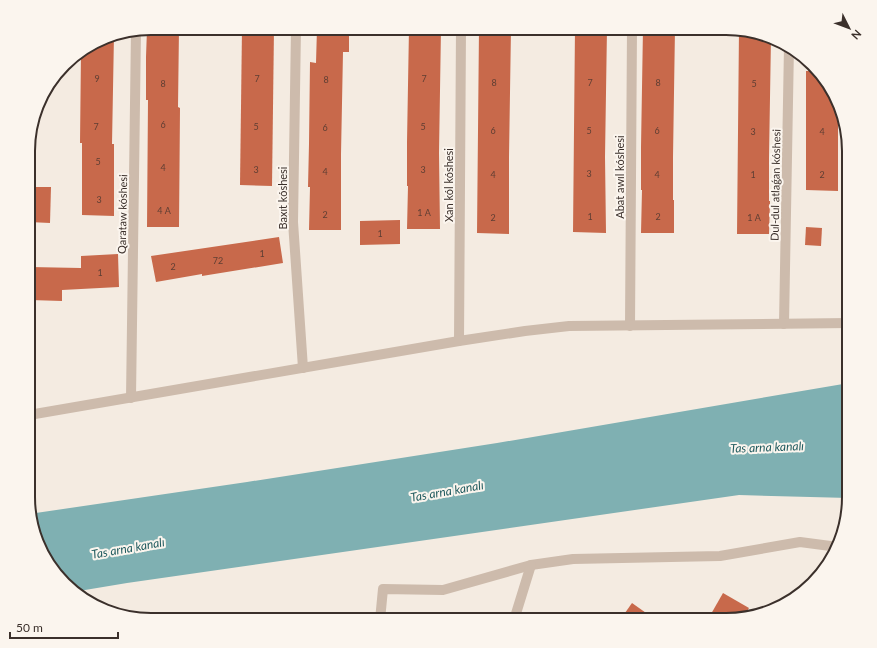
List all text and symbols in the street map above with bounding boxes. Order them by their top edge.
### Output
north arrow [829,8,869,48]
text: N [849,28,864,43]
house number: 9 [94,73,100,84]
house number: 7 [254,73,260,84]
house number: 7 [421,73,427,84]
house number: 8 [323,74,329,85]
house number: 8 [491,77,497,88]
house number: 7 [587,77,593,88]
house number: 8 [655,77,661,88]
house number: 8 [160,78,166,89]
house number: 5 [751,78,757,89]
house number: 6 [160,119,166,130]
house number: 7 [93,121,99,132]
house number: 5 [253,121,259,132]
house number: 5 [420,121,426,132]
house number: 6 [322,122,328,133]
house number: 6 [490,125,496,136]
house number: 5 [586,125,592,136]
house number: 6 [654,125,660,136]
house number: 3 [750,126,756,137]
house number: 4 [819,126,825,137]
street label: Dul-dul atlaǵan kóshesi [768,129,782,241]
street label: Abat awıl kóshesi [613,135,626,219]
street label: Xan kól kóshesi [442,148,455,222]
house number: 5 [95,156,101,167]
house number: 4 [160,162,166,173]
house number: 3 [253,164,259,175]
house number: 3 [420,164,426,175]
street label: Baxıt kóshesi [276,166,289,230]
house number: 4 [322,166,328,177]
house number: 3 [586,168,592,179]
house number: 4 [490,169,496,180]
house number: 4 [654,169,660,180]
house number: 1 [750,169,756,180]
house number: 2 [819,169,825,180]
street label: Qarataw kóshesi [115,174,129,254]
house number: 3 [96,194,102,205]
house number: 4 А [157,205,172,216]
house number: 1 А [417,207,432,218]
house number: 2 [322,209,328,220]
house number: 1 [587,211,593,222]
house number: 2 [655,211,661,222]
house number: 2 [490,212,496,223]
house number: 1 А [747,212,762,223]
house number: 1 [377,228,383,239]
house number: 1 [259,248,265,259]
house number: 72 [213,255,223,266]
house number: 2 [170,261,176,272]
house number: 1 [97,267,103,278]
water label: Tas arna kanalı [730,438,804,456]
water label: Tas arna kanalı [409,477,485,505]
water label: Tas arna kanalı [90,534,166,562]
scale bar [10,614,118,640]
text: 50 m [16,620,43,635]

